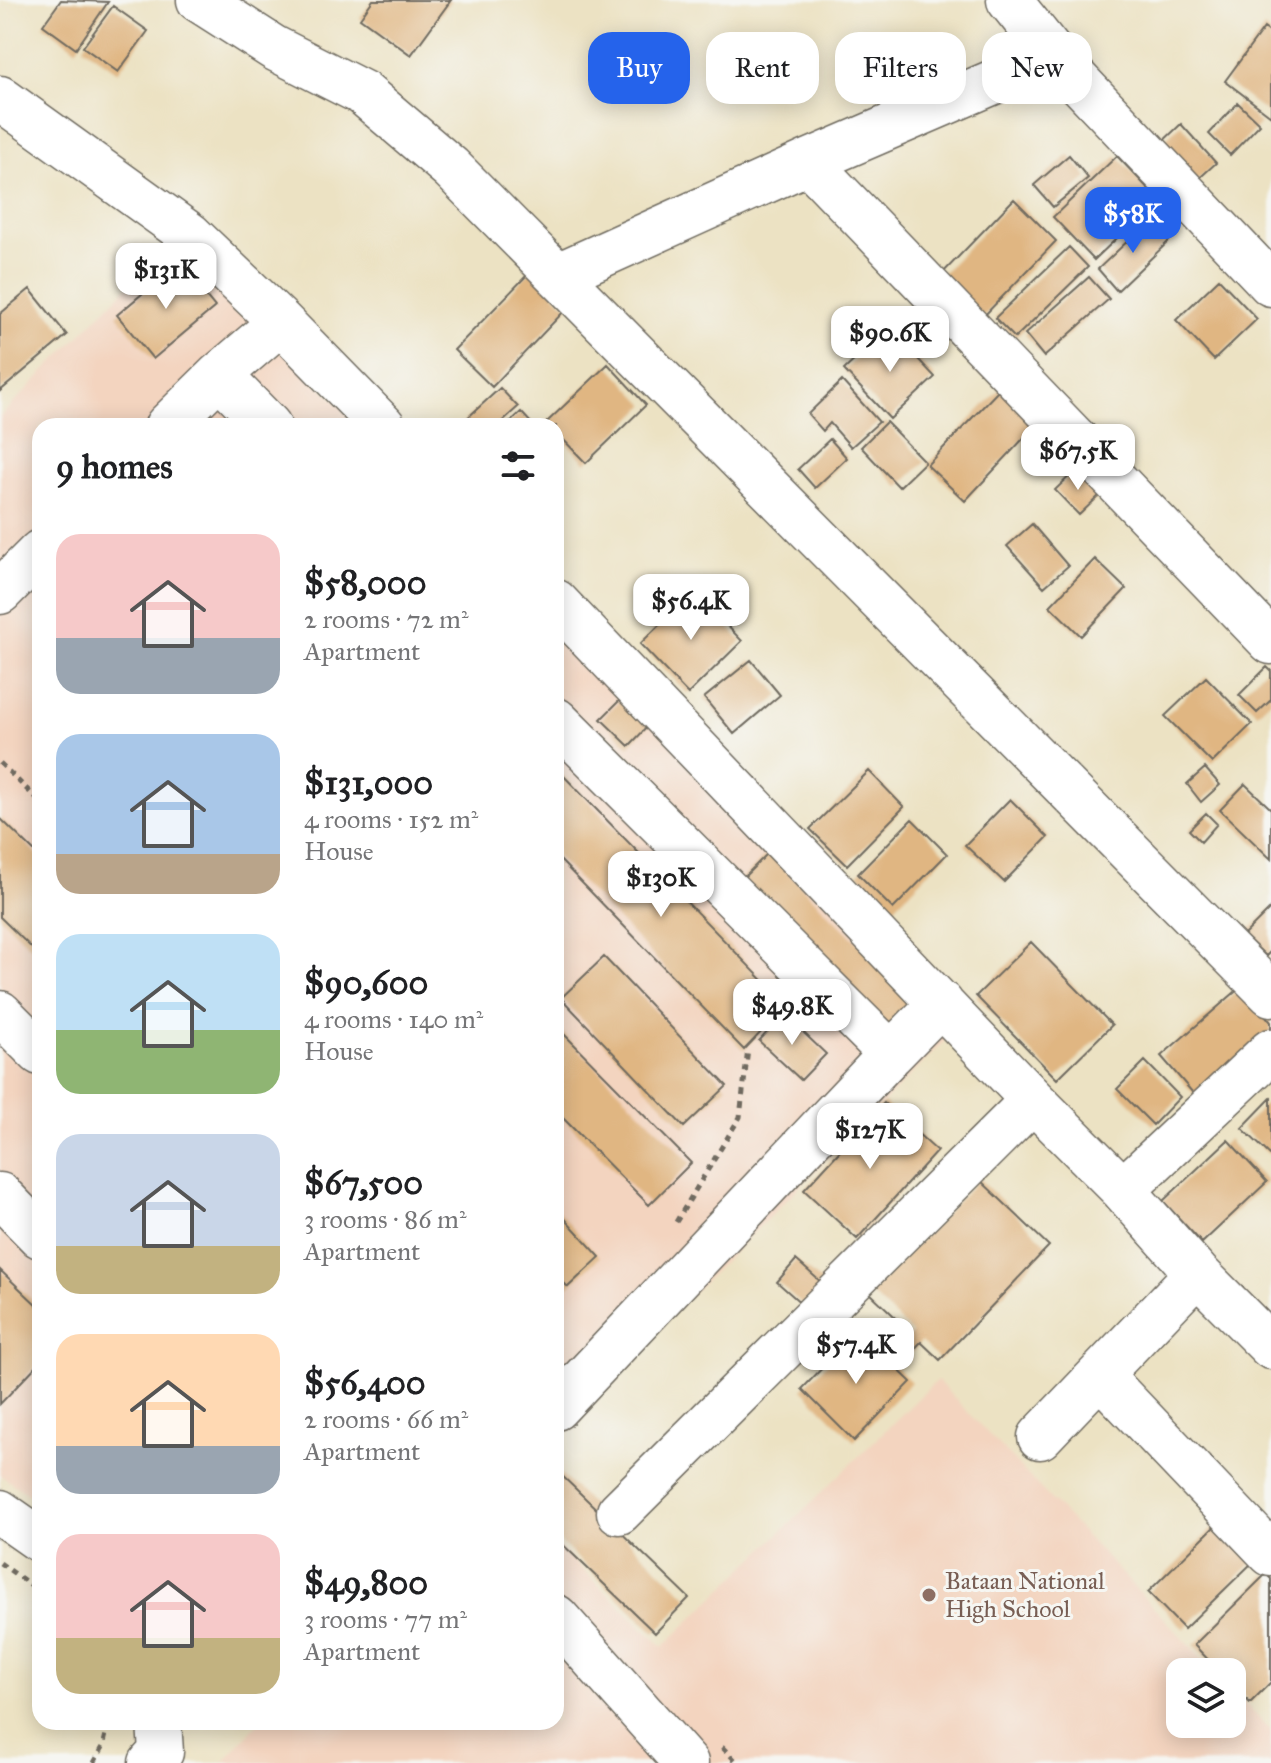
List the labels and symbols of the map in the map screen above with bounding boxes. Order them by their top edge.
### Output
pin: $58K [1086,187,1180,255]
pin: $131K [110,243,222,311]
pin: $90.6K [825,306,955,374]
pin: $67.5K [1013,424,1143,492]
pin: $56.4K [626,574,756,642]
pin: $130K [605,851,717,919]
pin: $49.8K [727,979,857,1047]
pin: $127K [814,1103,926,1171]
pin: $57.4K [791,1318,921,1386]
place label: Bataan National High School [945,1566,1105,1624]
marker: Bataan National High School [920,1586,938,1604]

